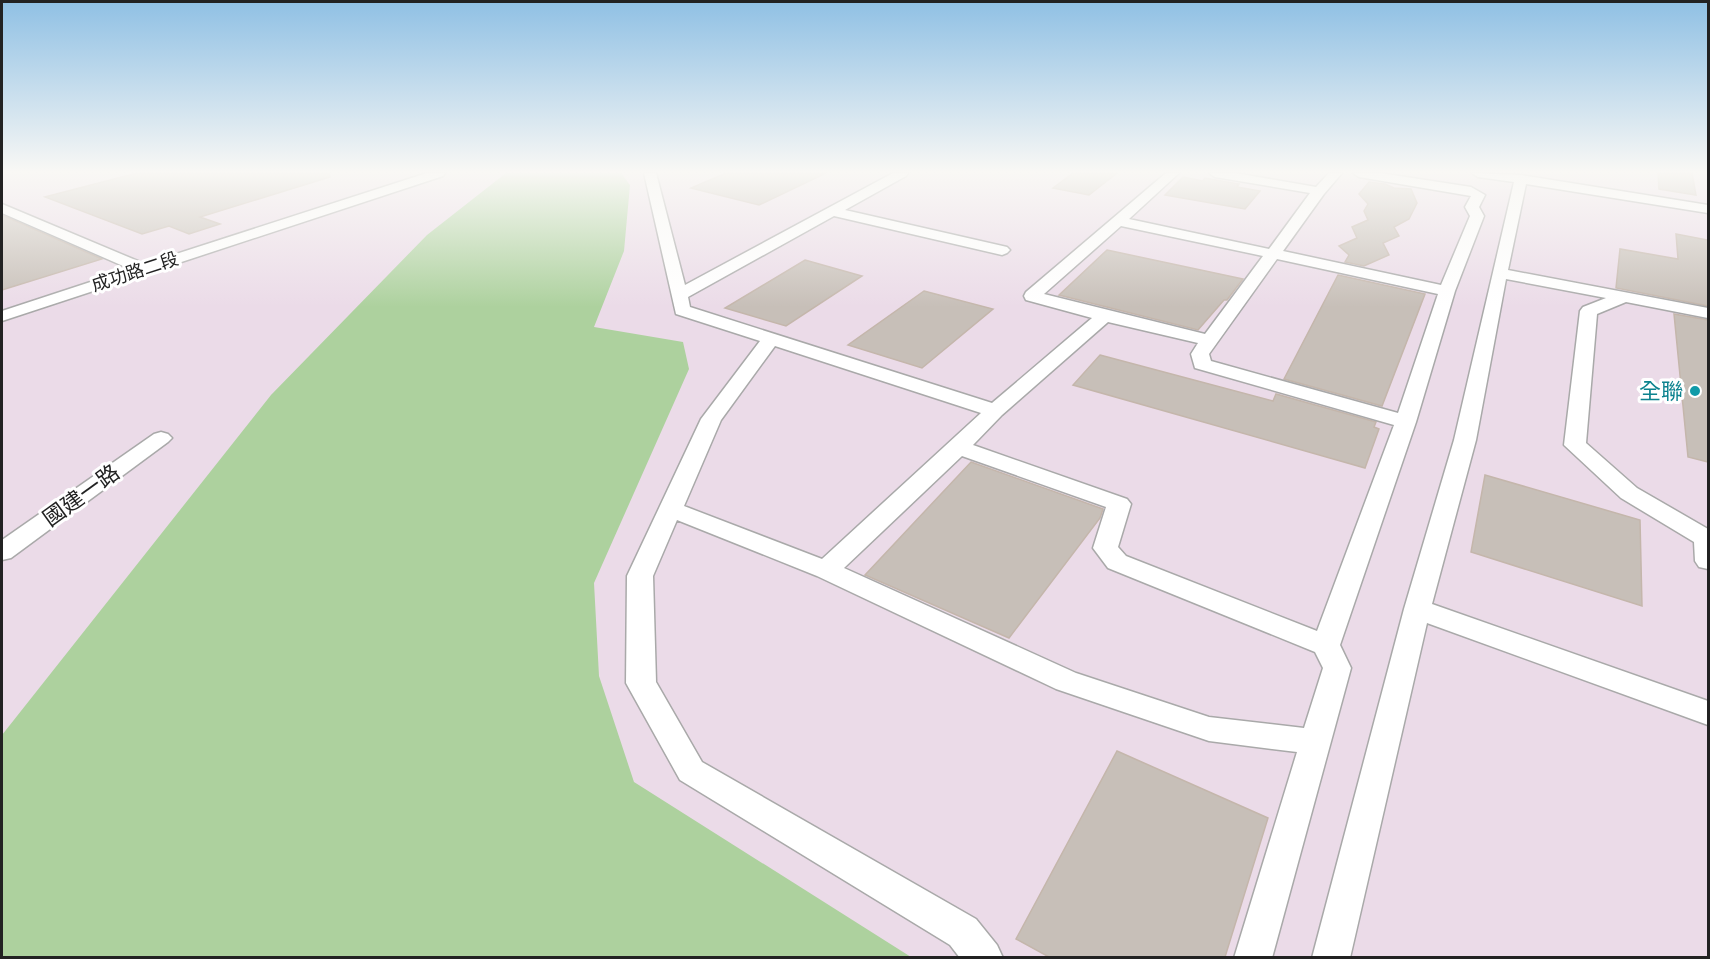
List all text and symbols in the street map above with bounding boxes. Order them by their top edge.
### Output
street label: 成功路二段 [88,247,181,296]
place label: 全聯 [1639,377,1683,405]
marker: 全聯 [1688,384,1702,398]
street label: 國建一路 [37,458,125,532]

